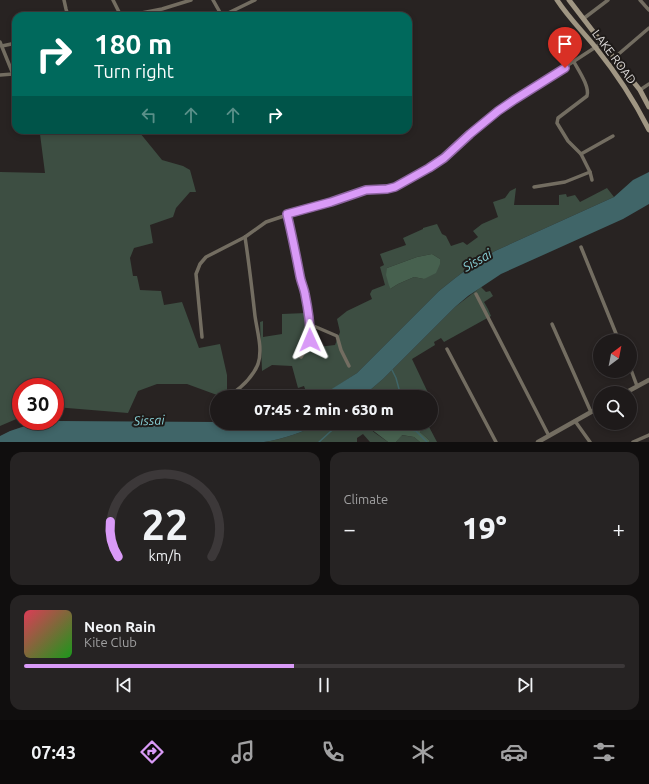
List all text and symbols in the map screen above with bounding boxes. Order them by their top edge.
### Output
pin [548,27,582,68]
street label: LAKE ROAD [590,27,639,86]
icon: right [28,28,80,80]
text: 180 m [94,28,172,59]
icon: arrive [554,33,576,55]
text: Turn right [94,61,174,81]
icon: left [138,104,160,126]
icon: ahead [180,104,202,126]
icon: ahead [222,104,244,126]
icon: right [264,104,286,126]
water label: Sissai [459,246,495,274]
position arrow [289,319,331,361]
north arrow [593,334,637,378]
map controls [593,334,637,430]
speed limit sign: 30 [12,378,64,430]
button: search [593,386,637,430]
text: 07:45 · 2 min · 630 m [254,401,394,418]
water label: Sissai [132,412,165,428]
text: Climate [344,492,388,506]
text: 22 [141,500,188,547]
text: 19° [462,511,507,545]
text: − [344,516,356,541]
text: + [613,516,625,541]
text: km/h [148,547,181,563]
text: Neon Rain [84,618,156,635]
text: Kite Club [84,635,137,649]
icon: previous [113,674,135,696]
icon: pause [313,674,335,696]
icon: next [514,674,536,696]
icon: directions [138,738,166,766]
icon: music [229,738,257,766]
icon: phone [319,738,347,766]
icon: climate [409,738,437,766]
icon: car [500,738,528,766]
icon: filters [590,738,618,766]
text: 07:43 [31,742,76,762]

